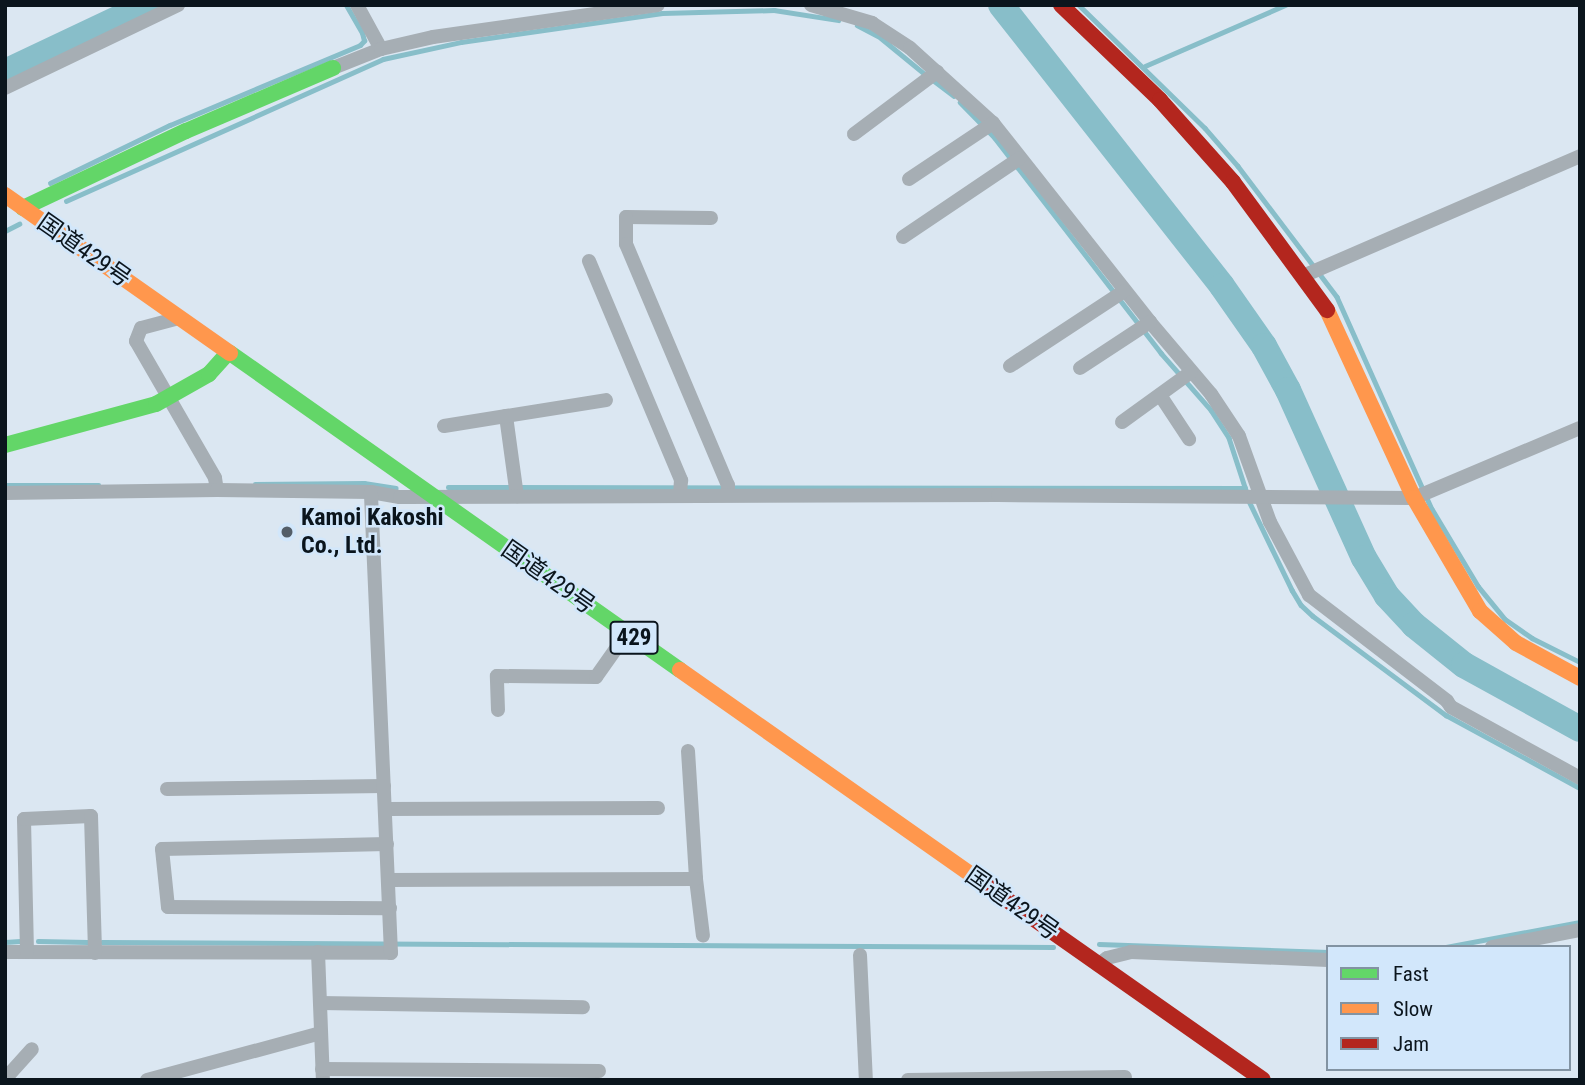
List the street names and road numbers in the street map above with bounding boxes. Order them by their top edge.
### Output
street label: 国道429号 [32,208,136,294]
street label: 国道429号 [496,535,600,621]
road number: 429 [610,618,658,658]
street label: 国道429号 [960,861,1064,947]

